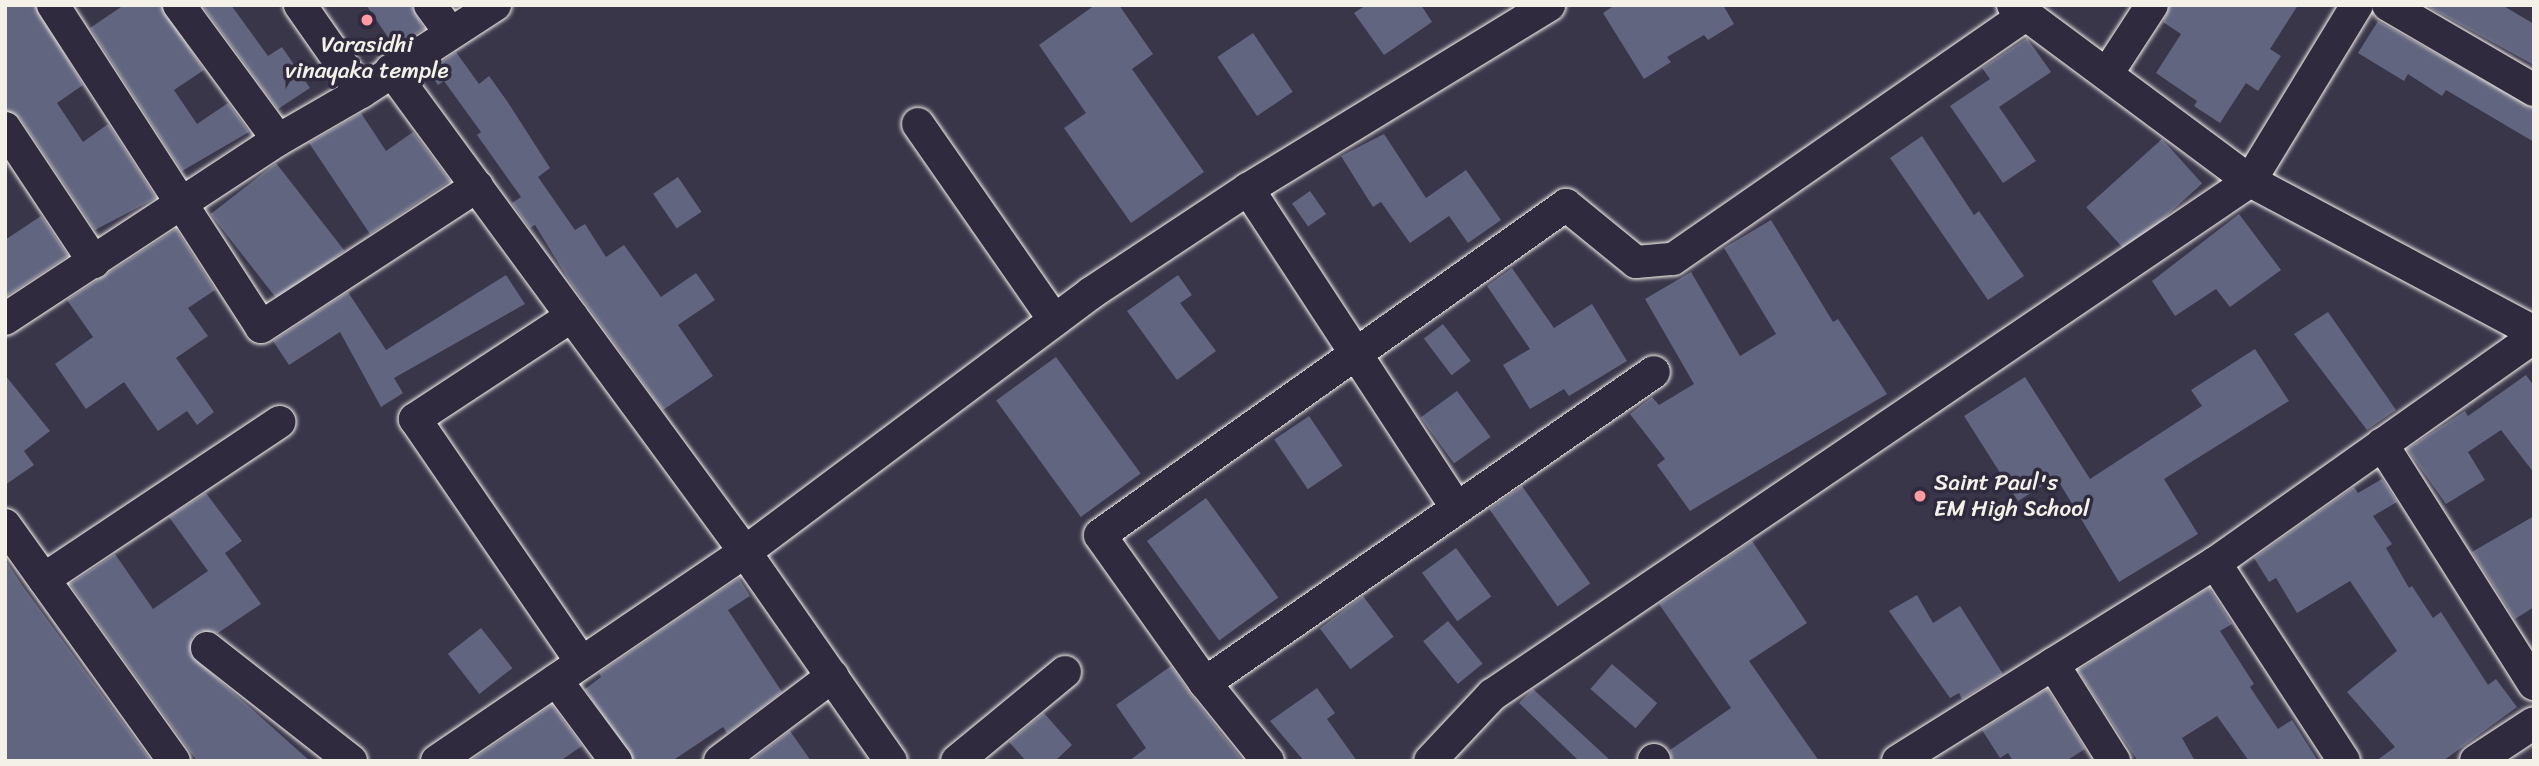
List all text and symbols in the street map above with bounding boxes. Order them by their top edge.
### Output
marker: Varasidhi vinayaka temple [359,12,375,28]
place label: Varasidhi vinayaka temple [285,31,449,85]
place label: Saint Paul's EM High School [1934,469,2092,523]
marker: Saint Paul's EM High School [1912,488,1928,504]

